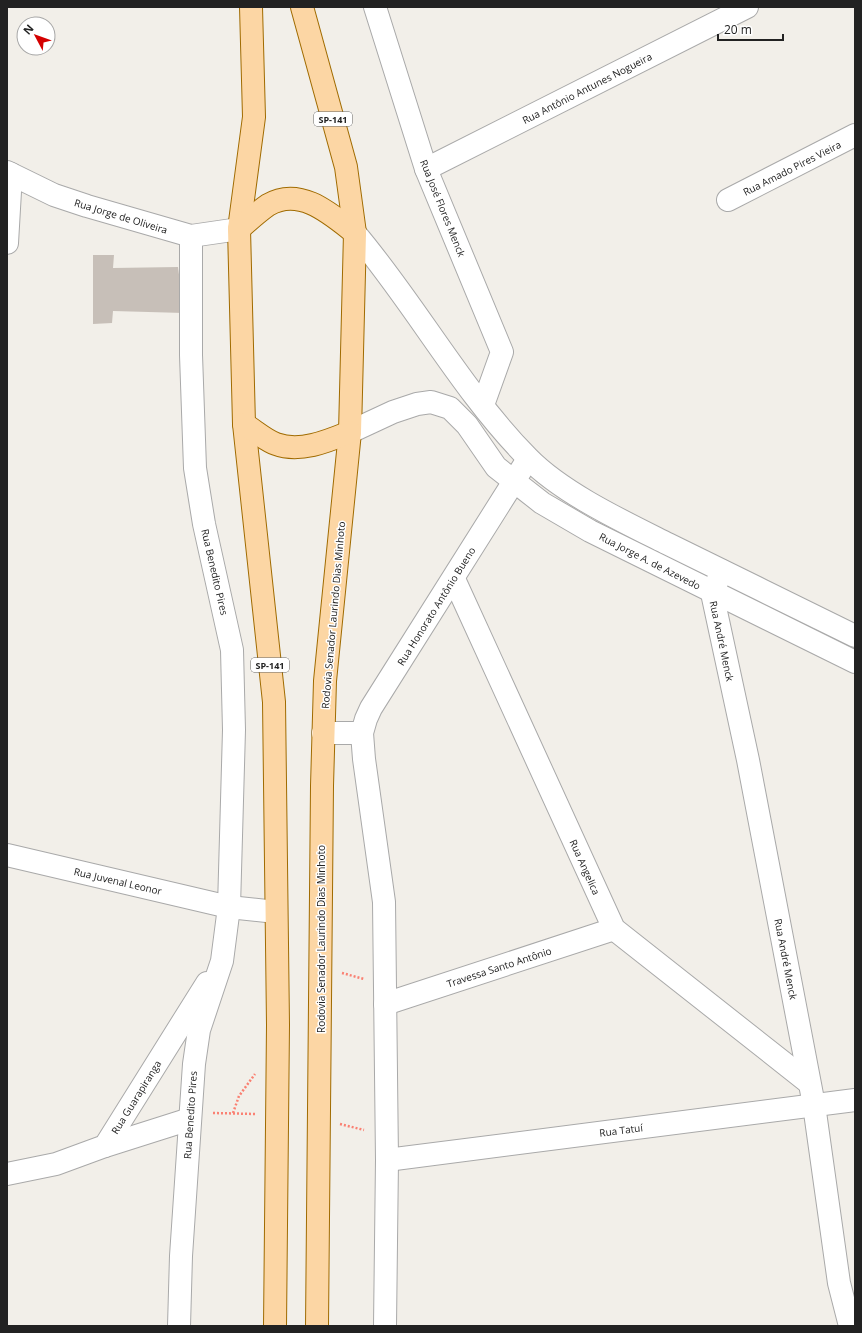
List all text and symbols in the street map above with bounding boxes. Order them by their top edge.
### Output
north arrow [16,16,56,56]
scale bar [718,16,783,42]
text: N [19,21,37,37]
text: 20 m [724,21,752,38]
street label: Rua Antônio Antunes Nogueira [520,49,654,127]
road number: SP-141 [314,112,352,126]
street label: Rua Amado Pires Vieira [741,137,843,199]
street label: Rua José Flores Menck [417,157,469,259]
street label: Rua Jorge de Oliveira [73,195,169,237]
street label: Rodovia Senador Laurindo Dias Minhoto [318,521,348,709]
street label: Rua Benedito Pires [198,527,232,617]
street label: Rua Jorge A. de Azevedo [597,529,703,593]
street label: Rua Honorato Antônio Bueno [394,544,478,668]
street label: Rua André Menck [707,599,738,683]
road number: SP-141 [251,658,289,672]
street label: Rua Angelica [567,837,603,897]
street label: Rodovia Senador Laurindo Dias Minhoto [314,845,328,1033]
street label: Rua Juvenal Leonor [73,864,163,898]
street label: Rua André Menck [771,917,801,1001]
street label: Travessa Santo Antônio [445,943,553,991]
street label: Rua Guarapiranga [108,1057,164,1137]
street label: Rua Benedito Pires [180,1070,200,1159]
street label: Rua Tatuí [598,1120,644,1140]

